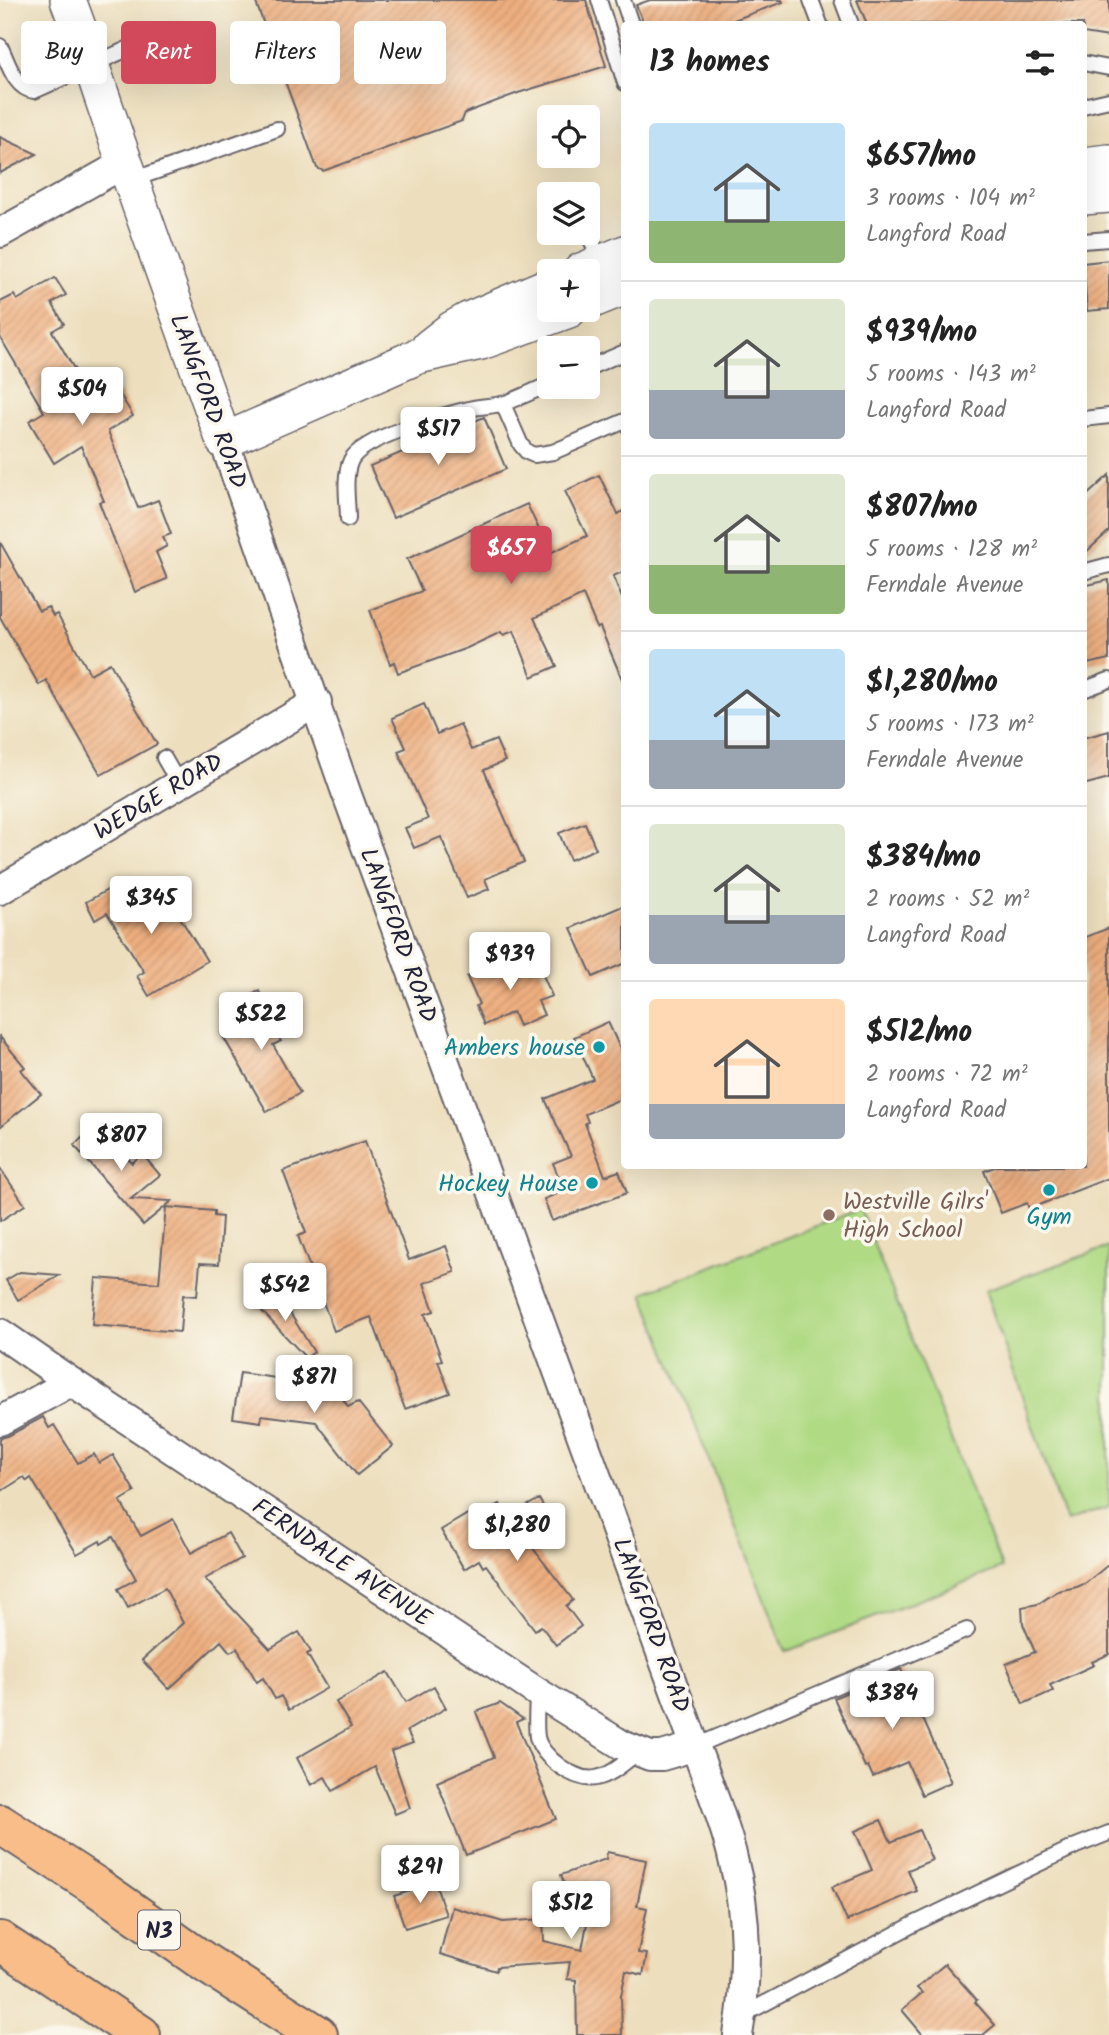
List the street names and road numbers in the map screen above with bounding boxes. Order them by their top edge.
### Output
street label: LANGFORD ROAD [158,308,257,495]
street label: WEDGE ROAD [86,743,231,851]
street label: LANGFORD ROAD [348,842,447,1029]
street label: FERNDALE AVENUE [243,1488,440,1639]
street label: LANGFORD ROAD [601,1532,700,1719]
road number: N3 [138,1910,180,1950]

